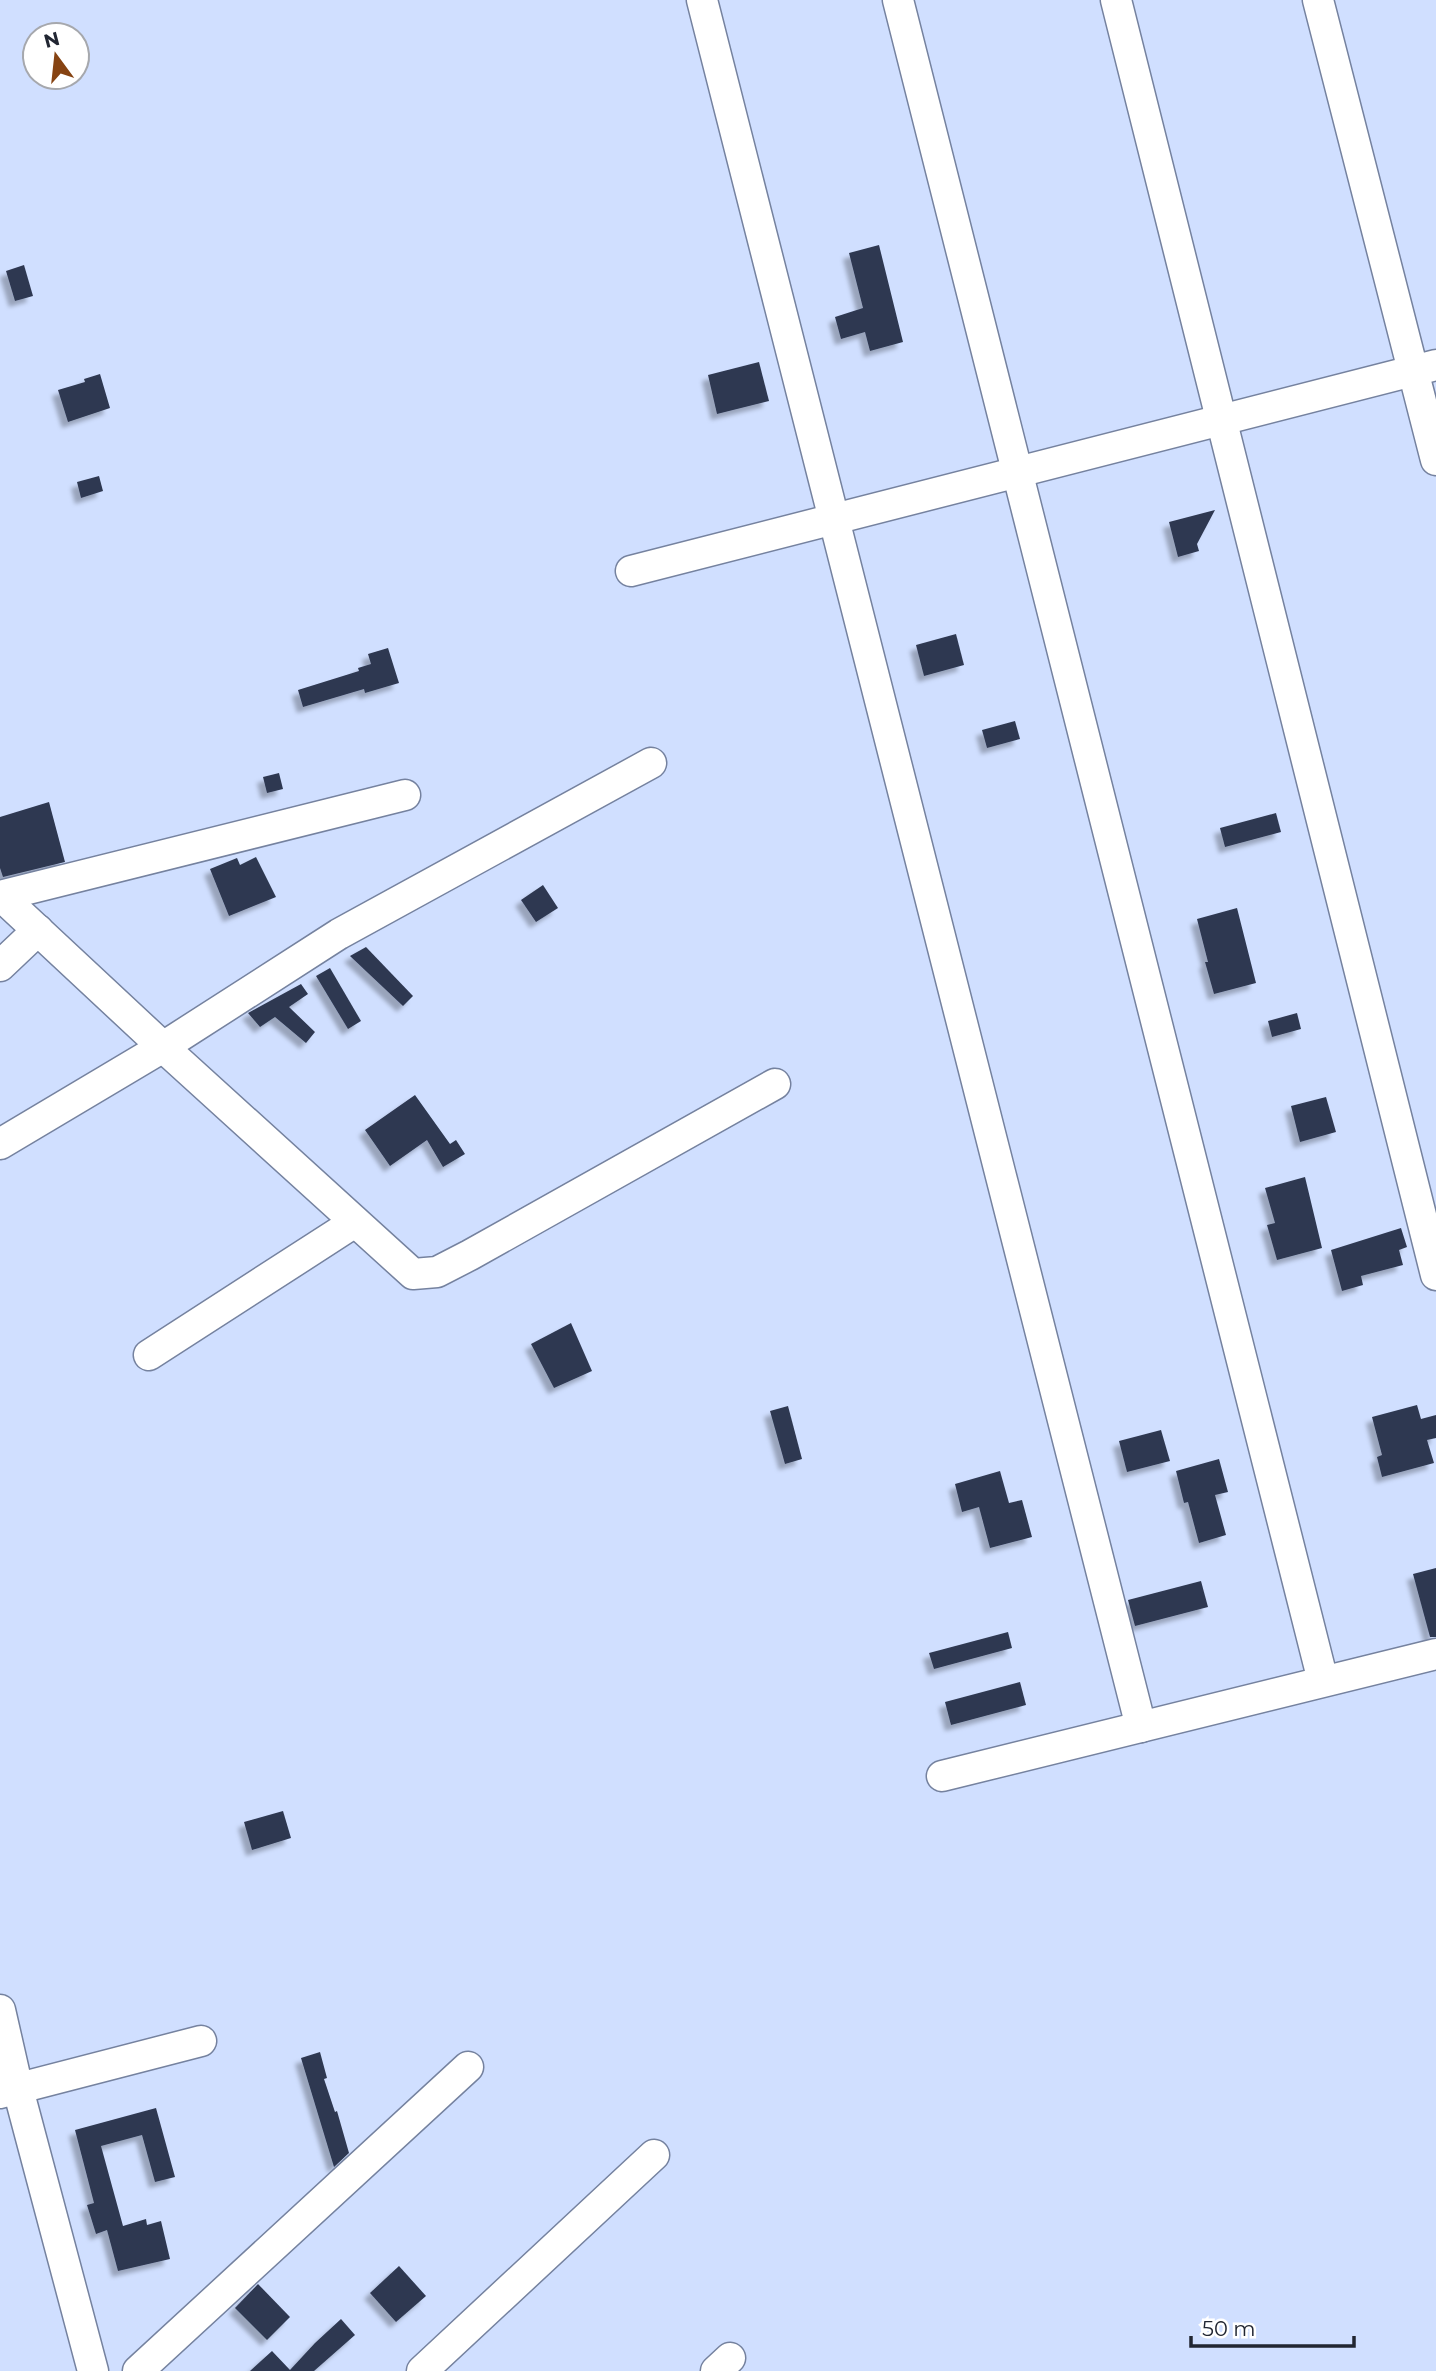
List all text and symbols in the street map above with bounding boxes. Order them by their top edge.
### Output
north arrow [21,21,91,91]
text: N [41,27,62,53]
scale bar [1191,2304,1354,2348]
text: 50 m [1202,2316,1256,2341]

